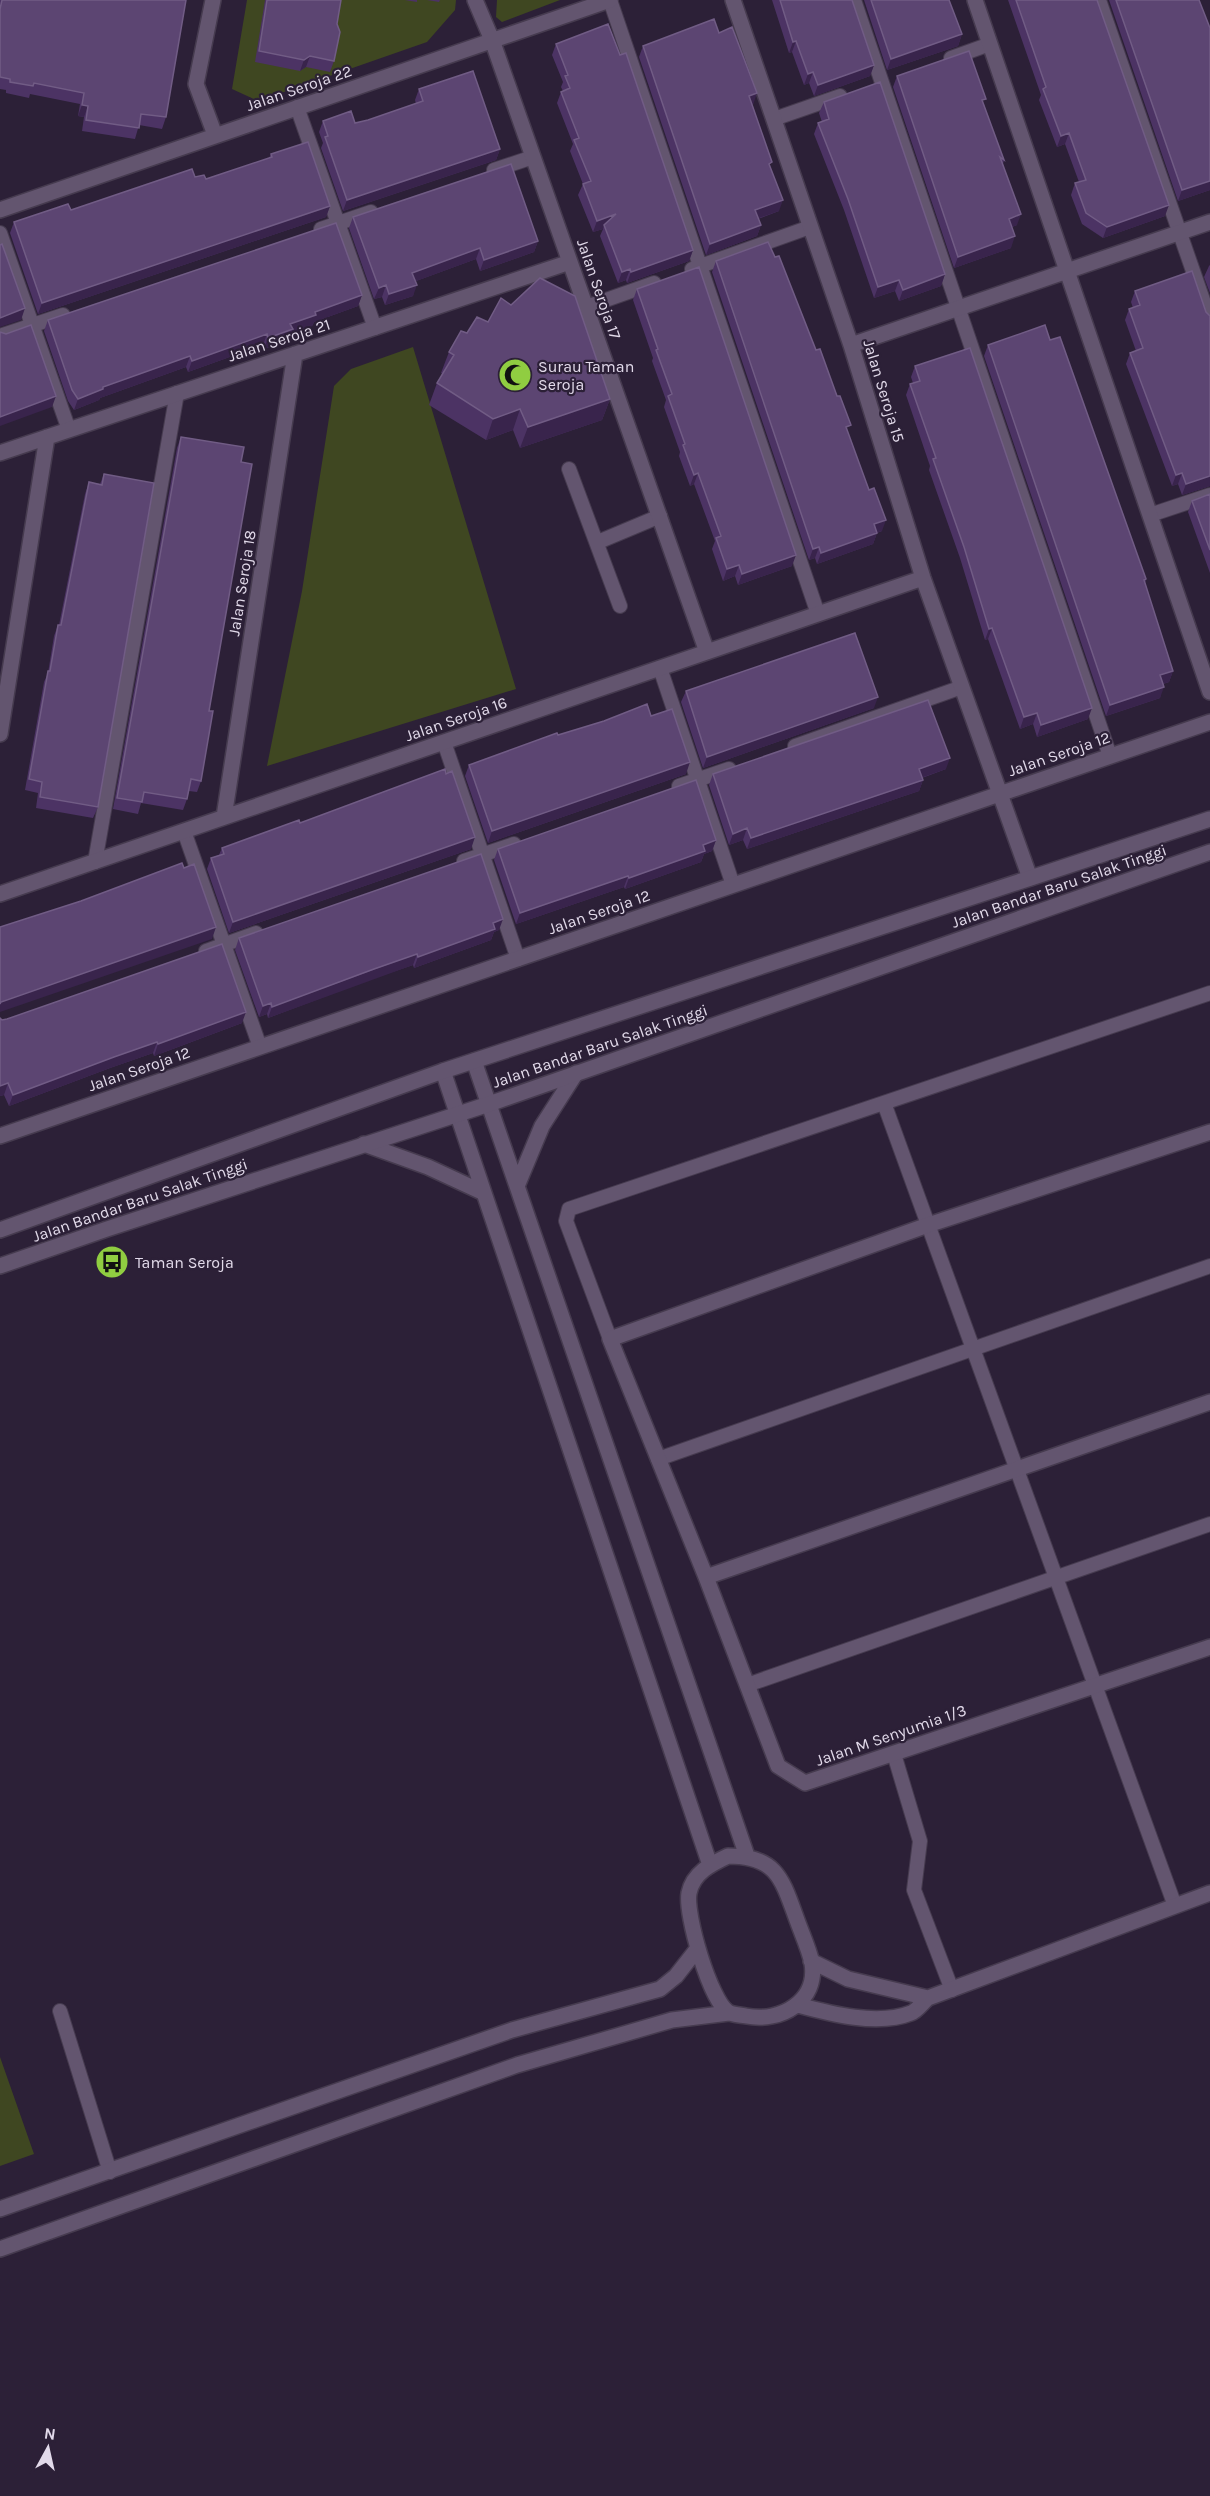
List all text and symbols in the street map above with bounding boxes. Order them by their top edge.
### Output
street label: Jalan Seroja 22 [244,61,354,115]
street label: Jalan Seroja 17 [573,236,625,342]
street label: Jalan Seroja 21 [225,314,333,366]
street label: Jalan Seroja 15 [859,337,909,445]
mosque icon: Surau Taman Seroja [497,357,533,393]
place label: Surau Taman Seroja [538,357,634,394]
street label: Jalan Seroja 18 [224,529,260,637]
street label: Jalan Seroja 16 [403,693,509,745]
street label: Jalan Seroja 12 [1006,728,1112,780]
street label: Jalan Bandar Baru Salak Tinggi [949,840,1169,932]
street label: Jalan Seroja 12 [546,886,652,938]
street label: Jalan Bandar Baru Salak Tinggi [490,1000,710,1092]
street label: Jalan Seroja 12 [86,1043,192,1095]
street label: Jalan Bandar Baru Salak Tinggi [30,1154,250,1246]
bus stop icon: Taman Seroja [94,1244,130,1280]
place label: Taman Seroja [135,1253,234,1272]
street label: Jalan M Senyumia 1/3 [813,1700,969,1770]
north arrow [18,2418,78,2478]
text: N [43,2423,57,2444]

